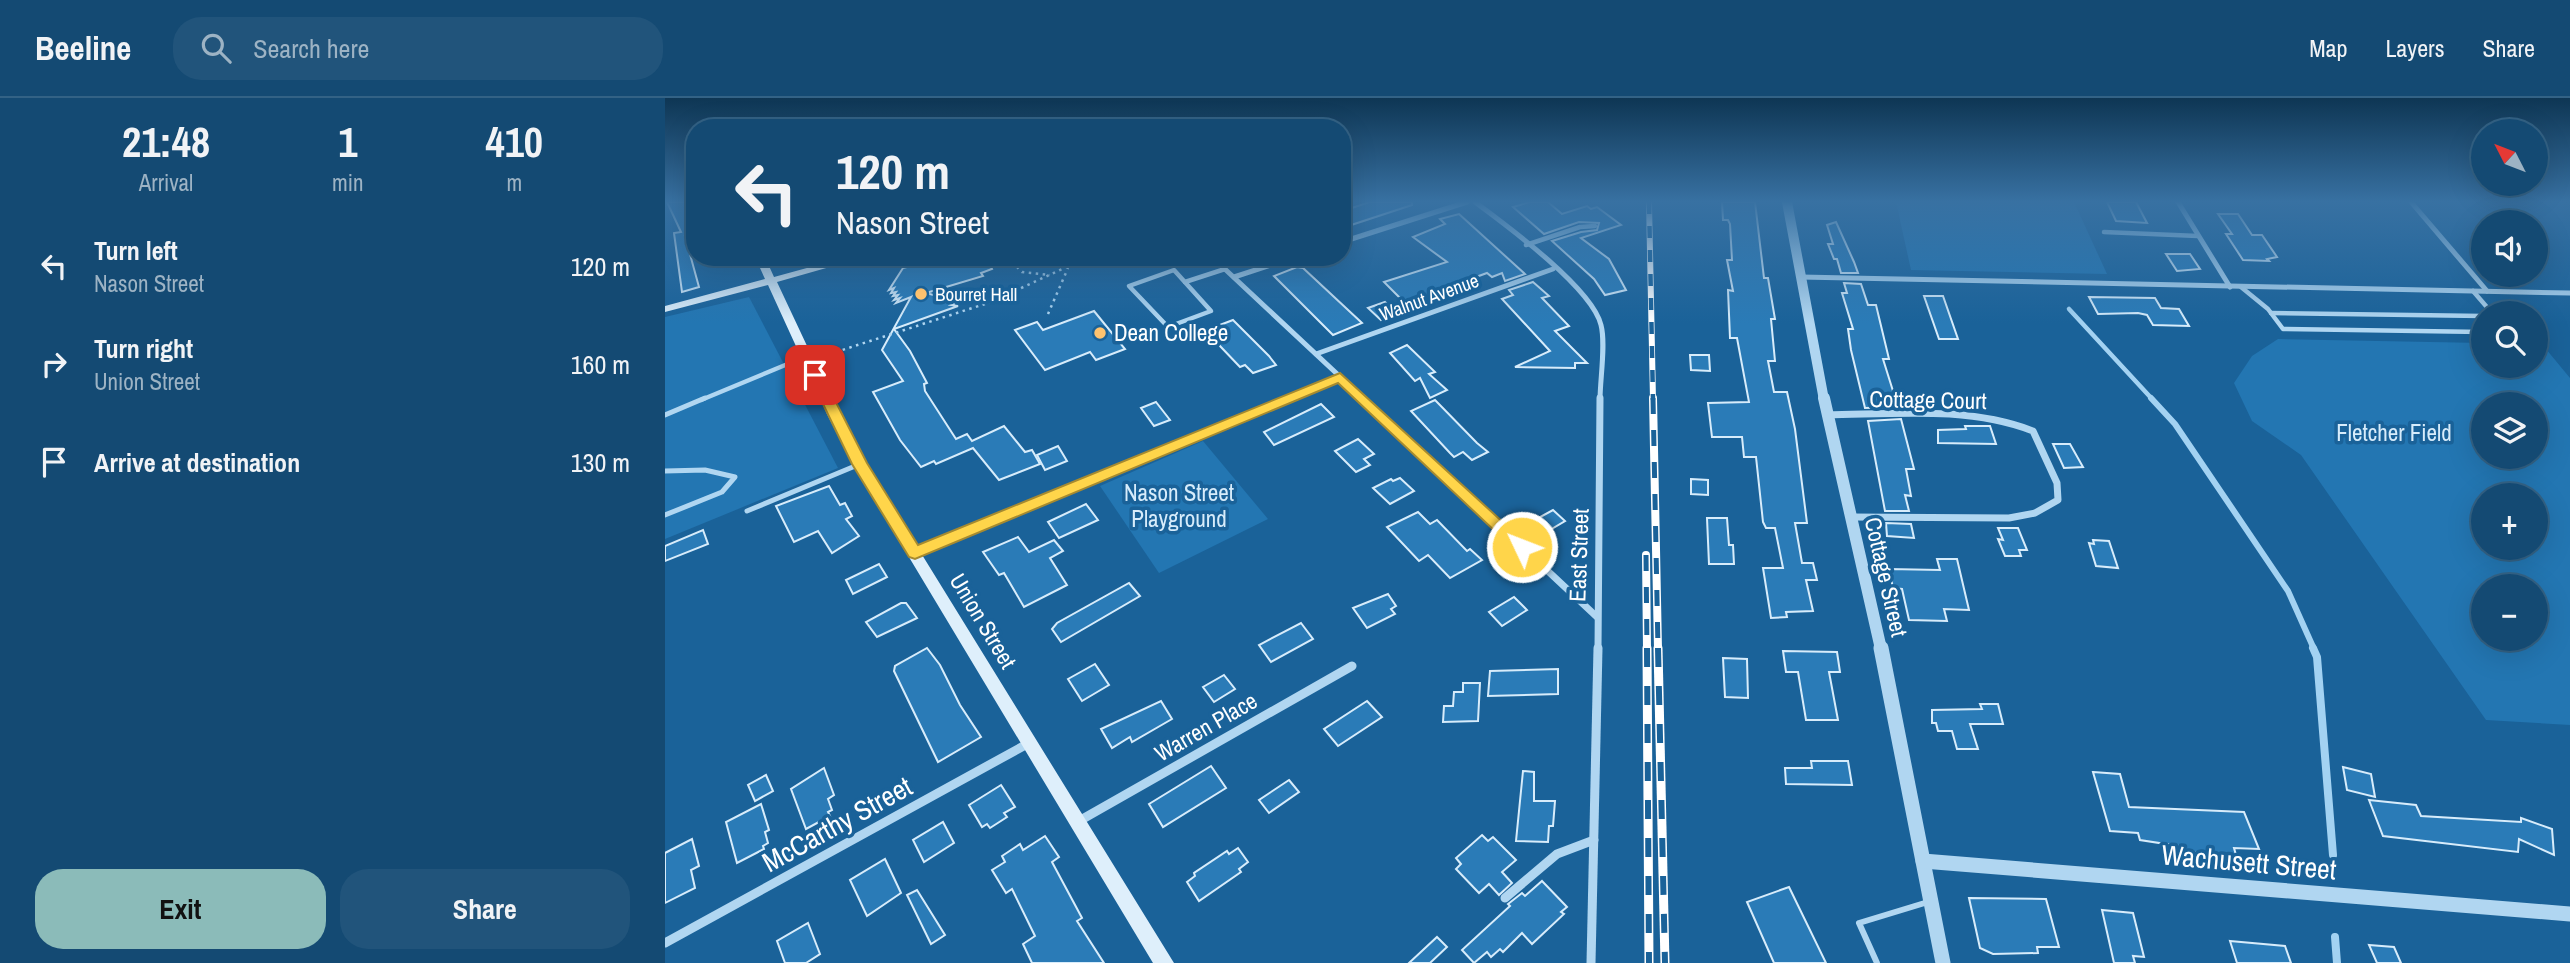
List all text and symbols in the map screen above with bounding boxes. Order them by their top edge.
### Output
search box [173,17,663,80]
text: Beeline [35,26,131,70]
icon: search [197,29,235,67]
text: Search here [253,31,369,66]
text: Map [2309,32,2347,64]
text: Layers [2385,32,2444,64]
text: Share [2482,32,2535,64]
text: 21:48 [122,114,210,170]
text: 1 [338,114,357,170]
text: 410 [486,114,543,170]
north arrow [2471,119,2548,196]
map controls [2471,119,2548,651]
text: 120 m [836,138,950,204]
icon: left [721,147,812,238]
text: Arrival [139,167,193,198]
text: min [332,167,364,198]
text: m [506,167,522,198]
text: Nason Street [836,201,989,244]
button: sound [2471,210,2548,287]
text: Turn left [94,233,178,268]
icon: left [35,247,73,285]
text: 120 m [571,249,630,284]
street label: Walnut Avenue [1376,267,1482,327]
text: Nason Street [94,268,204,299]
place label: Bourret Hall [935,281,1017,307]
marker: Bourret Hall [913,286,929,302]
button: search [2471,301,2548,378]
place label: Dean College [1114,317,1228,348]
marker: Dean College [1092,325,1108,341]
text: Turn right [94,331,193,366]
icon: right [35,345,73,383]
pin [785,345,845,405]
text: 160 m [571,347,630,382]
icon: arrive [796,356,834,394]
text: Union Street [94,366,200,397]
street label: Cottage Court [1869,383,1987,416]
button: layers [2471,392,2548,469]
park label: Fletcher Field [2336,417,2452,448]
icon: arrive [35,443,73,481]
text: Arrive at destination [94,445,300,480]
text: 130 m [571,445,630,480]
park label: Nason Street Playground [1124,477,1234,534]
button: + [2471,483,2548,560]
street label: East Street [1561,508,1596,602]
position arrow [1485,510,1559,584]
street label: Cottage Street [1858,514,1915,640]
street label: Union Street [943,567,1024,674]
button: − [2471,574,2548,651]
street label: Warren Place [1149,685,1263,768]
street label: McCarthy Street [755,767,919,881]
street label: Wachusett Street [2160,835,2338,889]
button: Exit [35,869,326,949]
button: Share [340,869,630,949]

